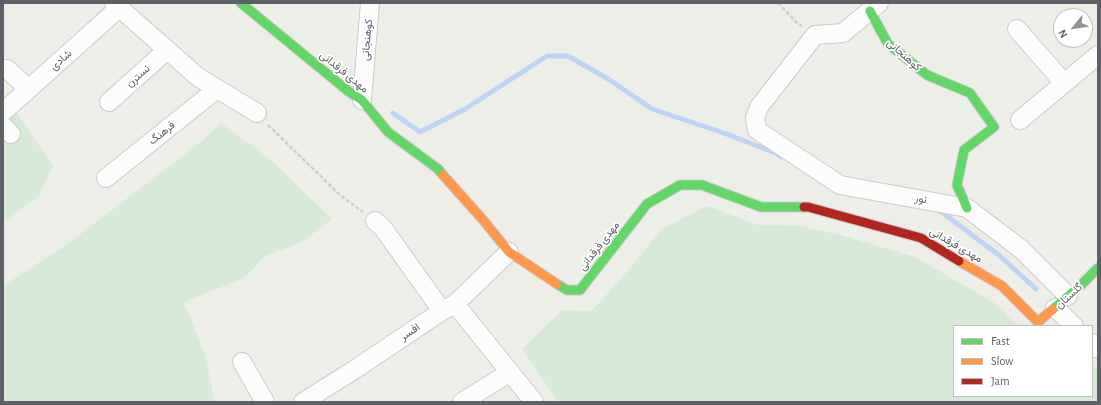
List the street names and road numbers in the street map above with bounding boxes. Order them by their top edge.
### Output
street label: کوهنجانی [359,19,375,61]
street label: کوهنجانی [884,36,924,74]
street label: شادی [47,47,75,73]
street label: مهدی فرقدانی [317,48,371,96]
street label: نسترن [123,62,153,90]
street label: فرهنگ [146,118,178,148]
street label: نور [914,191,928,207]
street label: مهدی فرقدانی [576,219,622,273]
street label: مهدی فرقدانی [927,225,985,265]
street label: گلستان [1053,280,1085,312]
street label: افسر [398,321,422,343]

